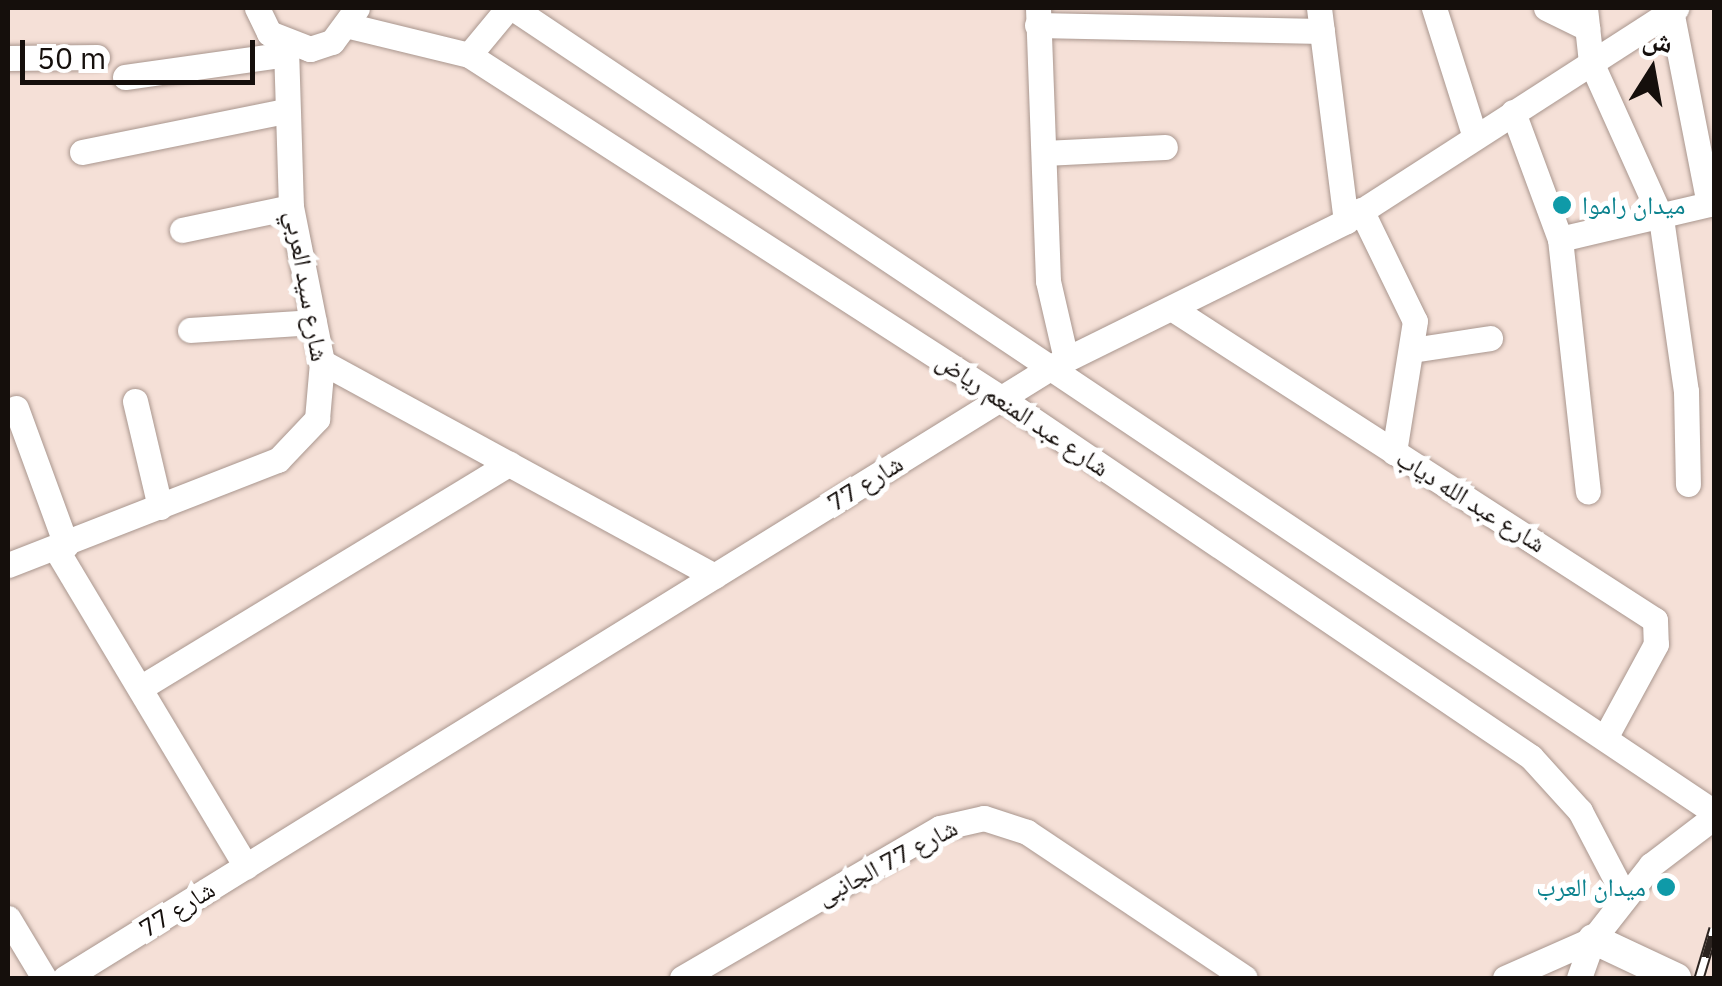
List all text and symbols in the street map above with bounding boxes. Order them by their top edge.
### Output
text: ش [1640,19,1676,61]
scale bar [25,20,260,82]
north arrow [1602,20,1702,120]
text: 50 m [37,38,106,77]
place label: ميدان راموا [1582,190,1685,220]
marker: ميدان راموا [1551,194,1573,216]
street label: شارع سيد العربي [279,208,335,364]
street label: شارع عبد المنعم رياض [931,345,1115,483]
street label: شارع عبد الله دياب [1391,443,1551,559]
street label: شارع 77 [822,448,908,518]
street label: شارع 77 الجانبى [812,812,962,912]
place label: ميدان العرب [1536,872,1646,902]
street label: شارع 77 [134,874,220,944]
marker: ميدان العرب [1655,876,1677,898]

